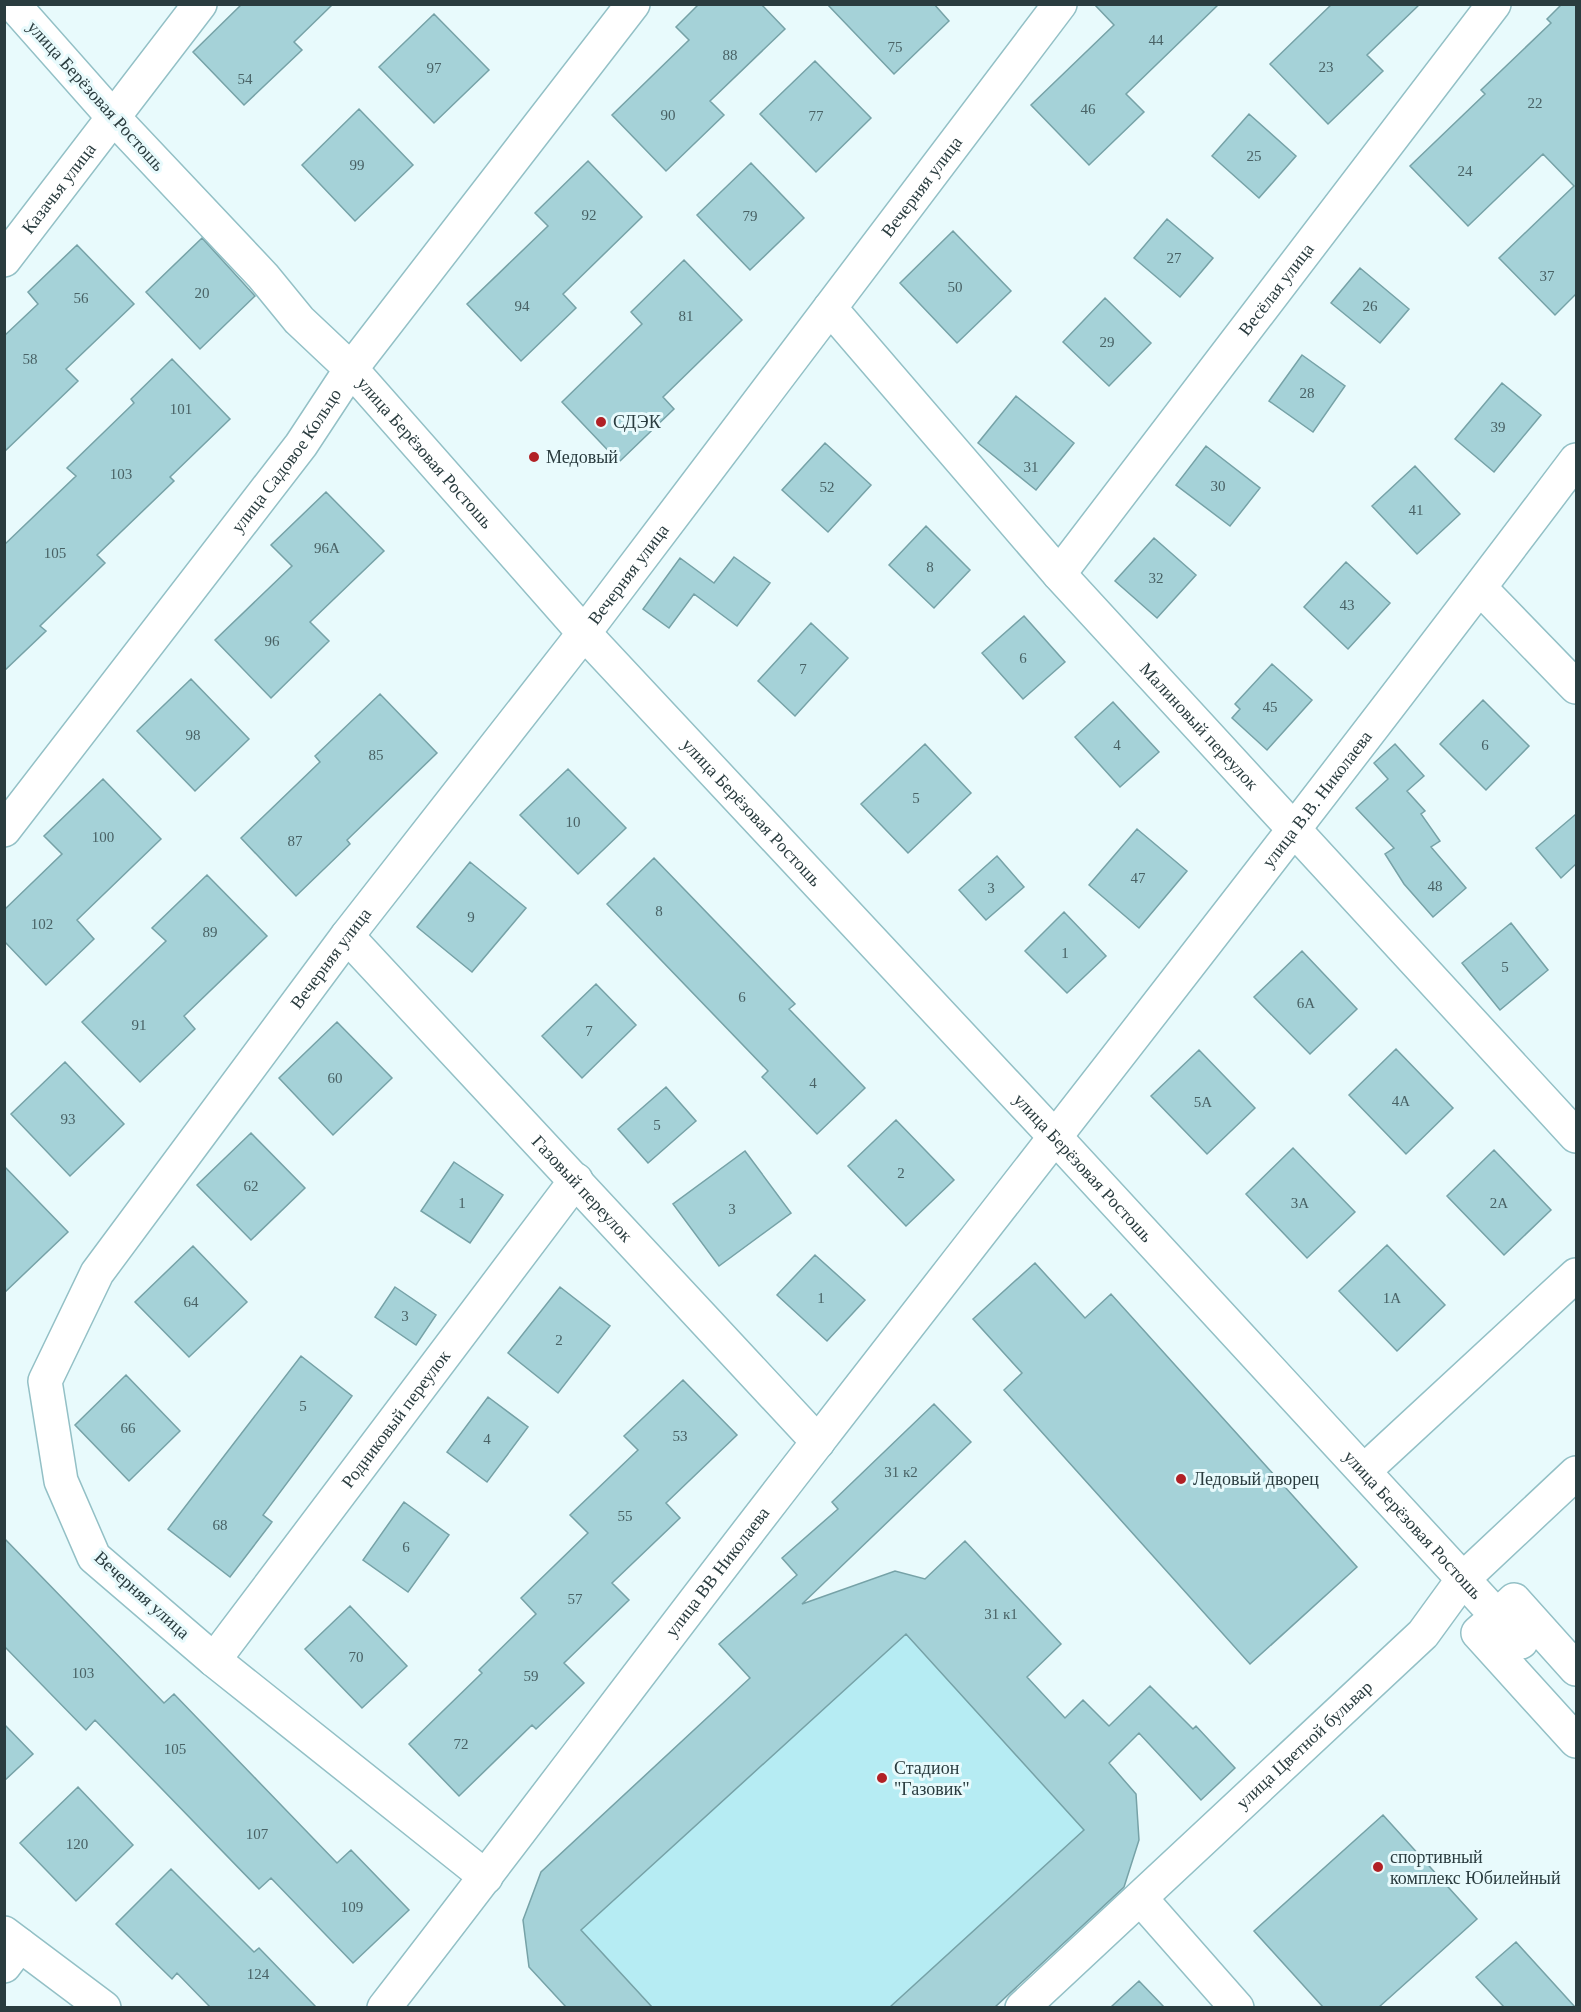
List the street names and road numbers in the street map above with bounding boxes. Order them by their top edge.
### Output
street label: улица Берёзовая Ростошь [23,17,169,175]
street label: Вечерняя улица [877,133,966,241]
street label: Казачья улица [18,139,100,238]
street label: Весёлая улица [1235,239,1318,339]
street label: улица Берёзовая Ростошь [353,373,497,533]
street label: улица Садовое Кольцо [227,385,345,536]
street label: Вечерняя улица [584,520,673,628]
street label: Малиновый переулок [1136,659,1263,794]
street label: улица В.В. Николаева [1258,727,1376,871]
street label: улица Берёзовая Ростошь [678,734,826,891]
street label: Вечерняя улица [286,904,375,1013]
street label: улица Берёзовая Ростошь [1010,1089,1157,1246]
street label: Газовый переулок [528,1131,637,1246]
street label: Родниковый переулок [338,1346,454,1492]
street label: улица Берёзовая Ростошь [1339,1446,1486,1603]
street label: улица ВВ Николаева [661,1503,773,1641]
street label: Вечерняя улица [90,1547,194,1643]
street label: улица Цветной бульвар [1232,1677,1376,1813]

